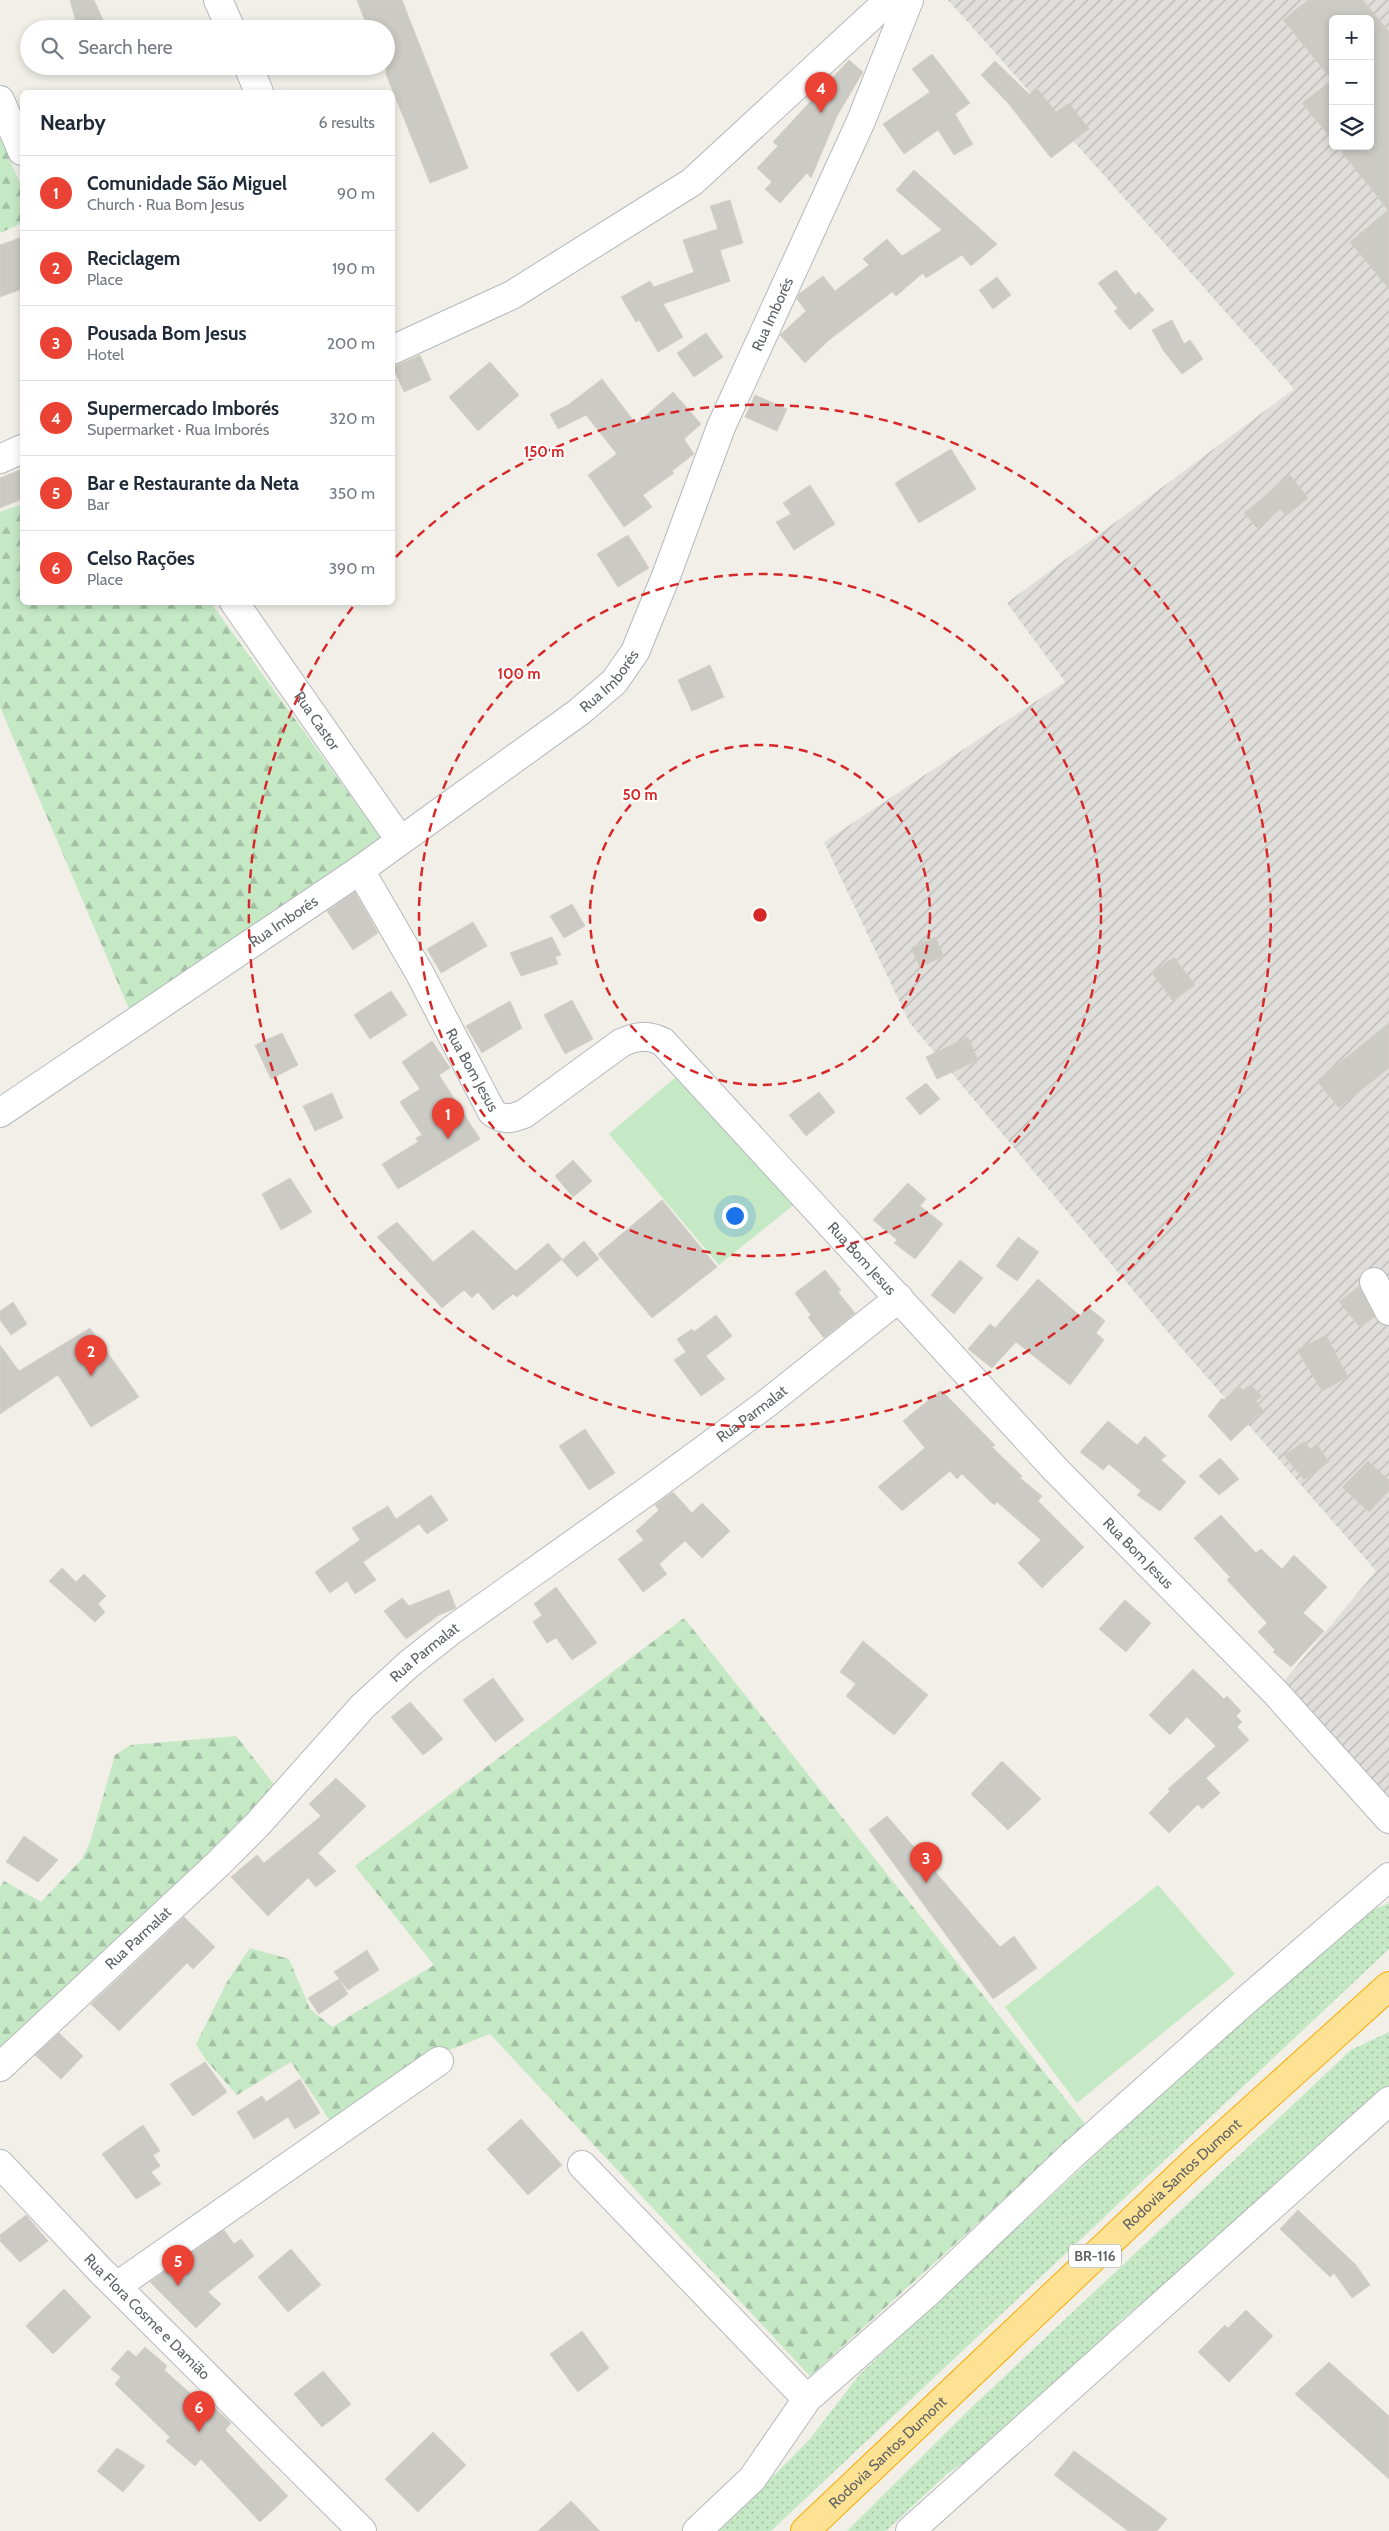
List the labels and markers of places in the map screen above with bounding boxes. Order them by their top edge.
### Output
pin: 4 [805,72,837,113]
centre of rings [751,906,769,924]
pin: 1 [432,1098,464,1139]
pin: 2 [75,1335,107,1376]
pin: 3 [910,1842,942,1883]
pin: 5 [162,2245,194,2286]
pin: 6 [183,2391,215,2432]

